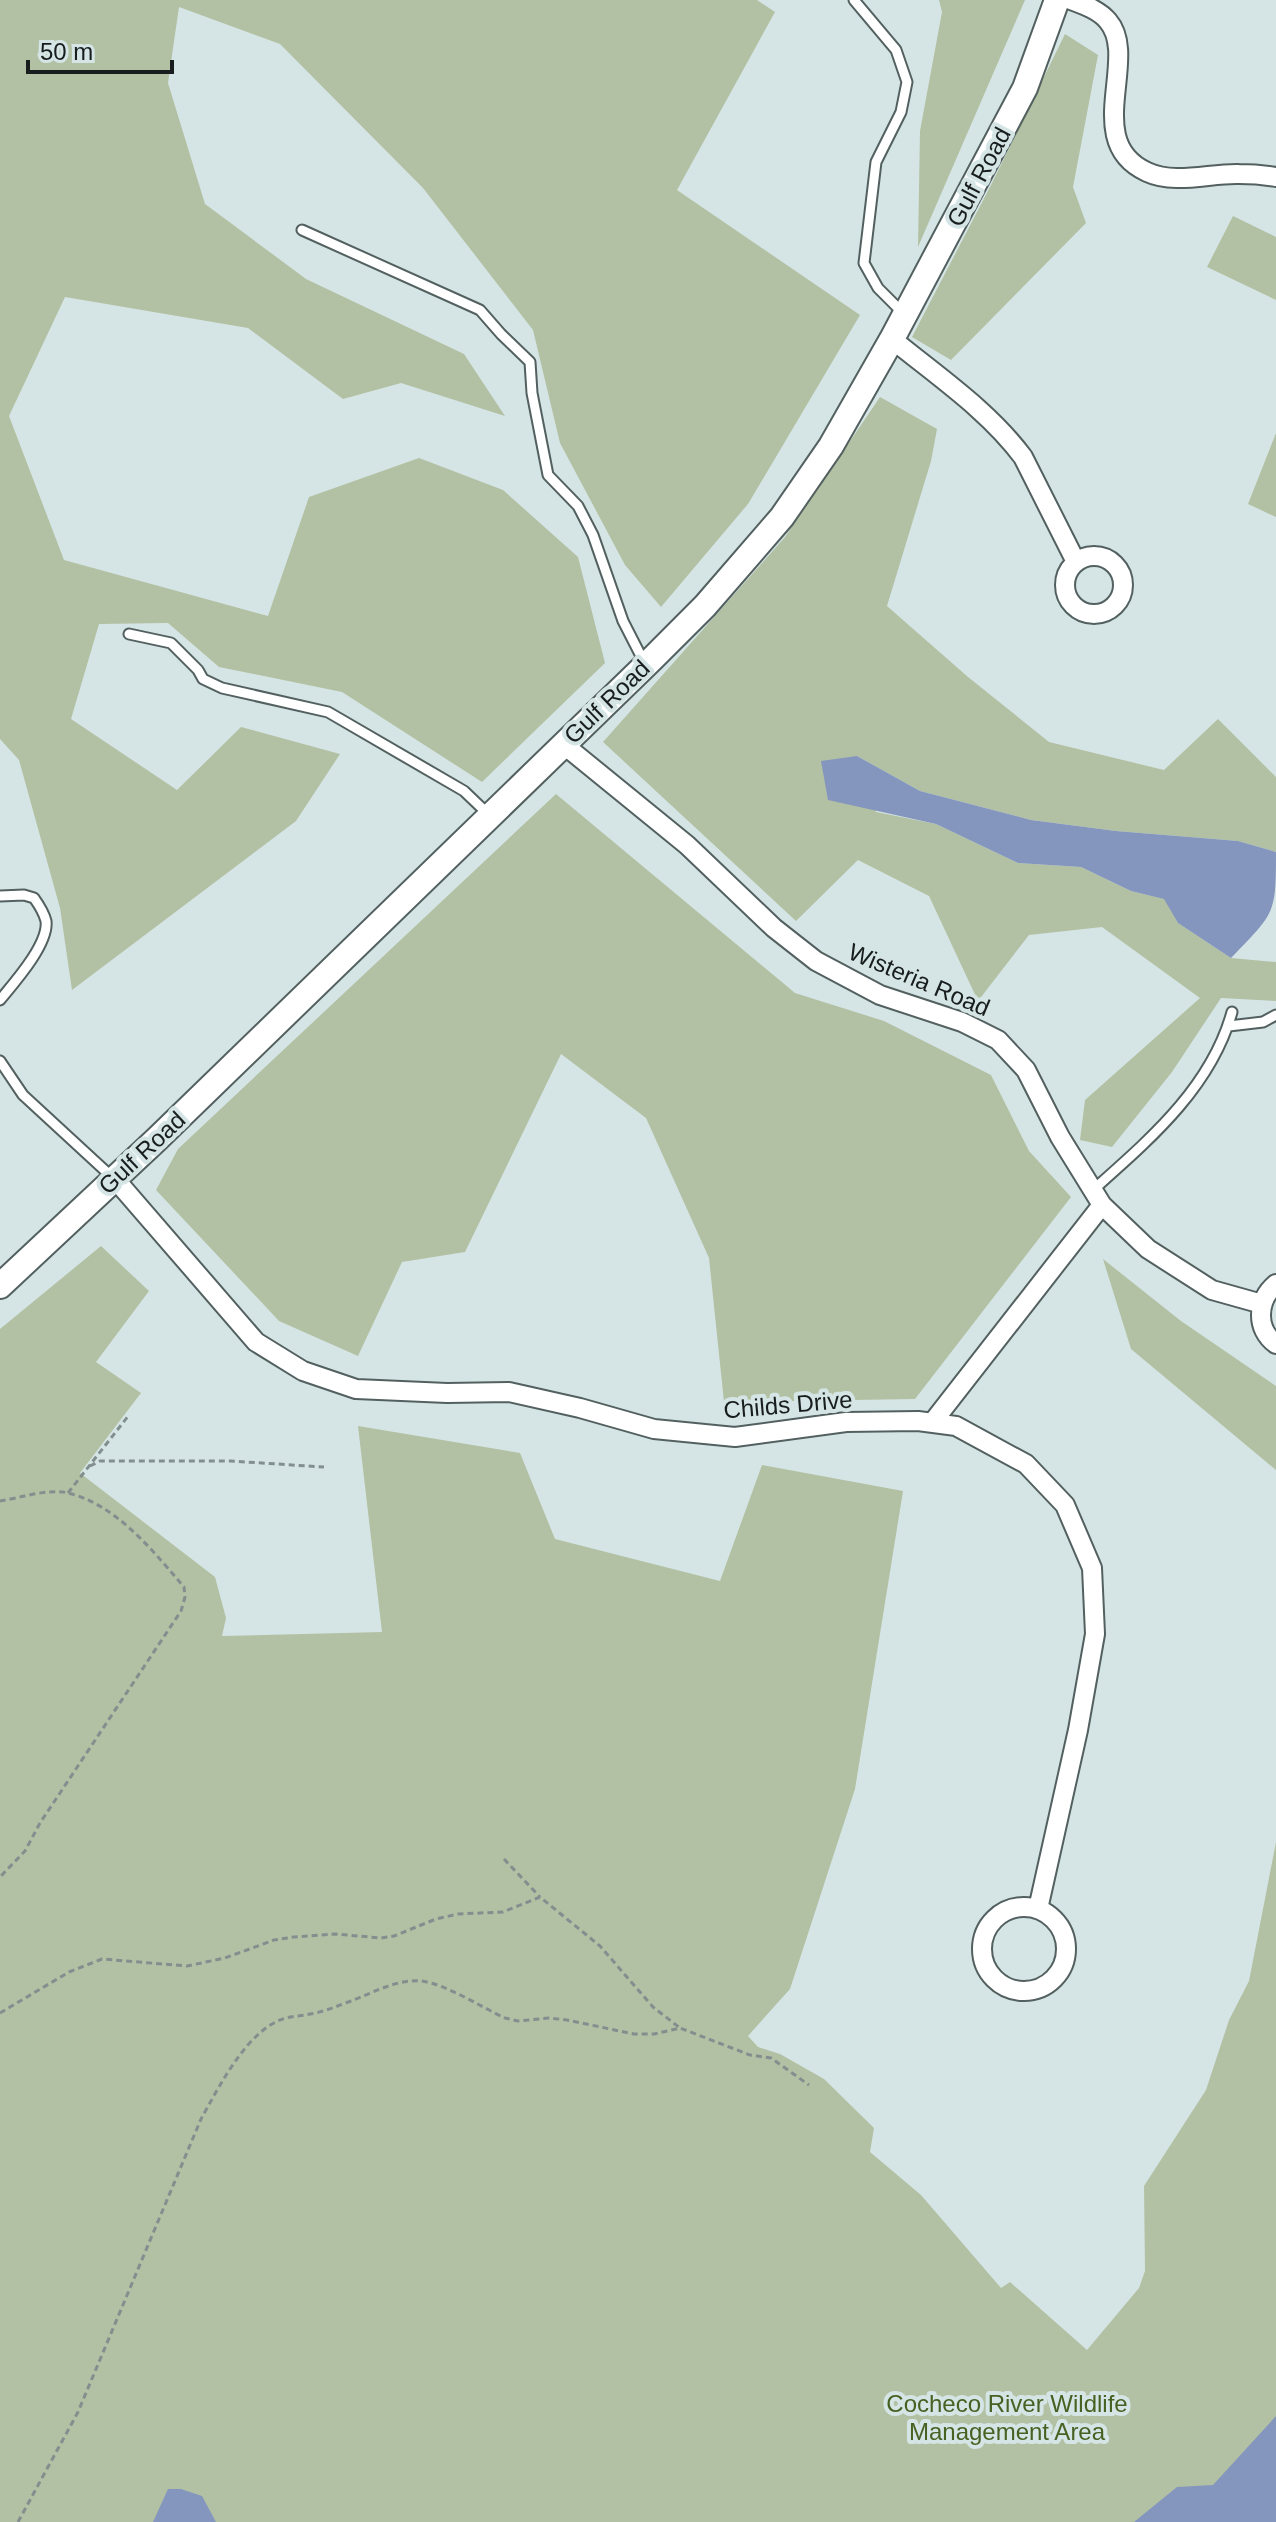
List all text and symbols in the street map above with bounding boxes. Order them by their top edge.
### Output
scale bar [28,24,172,74]
text: 50 m [40,38,93,65]
street label: Gulf Road [941,123,1016,231]
street label: Gulf Road [558,654,655,749]
street label: Wisteria Road [845,938,994,1021]
street label: Gulf Road [93,1106,190,1199]
street label: Childs Drive [722,1385,854,1424]
park label: Cocheco River Wildlife Management Area [886,2390,1128,2445]

